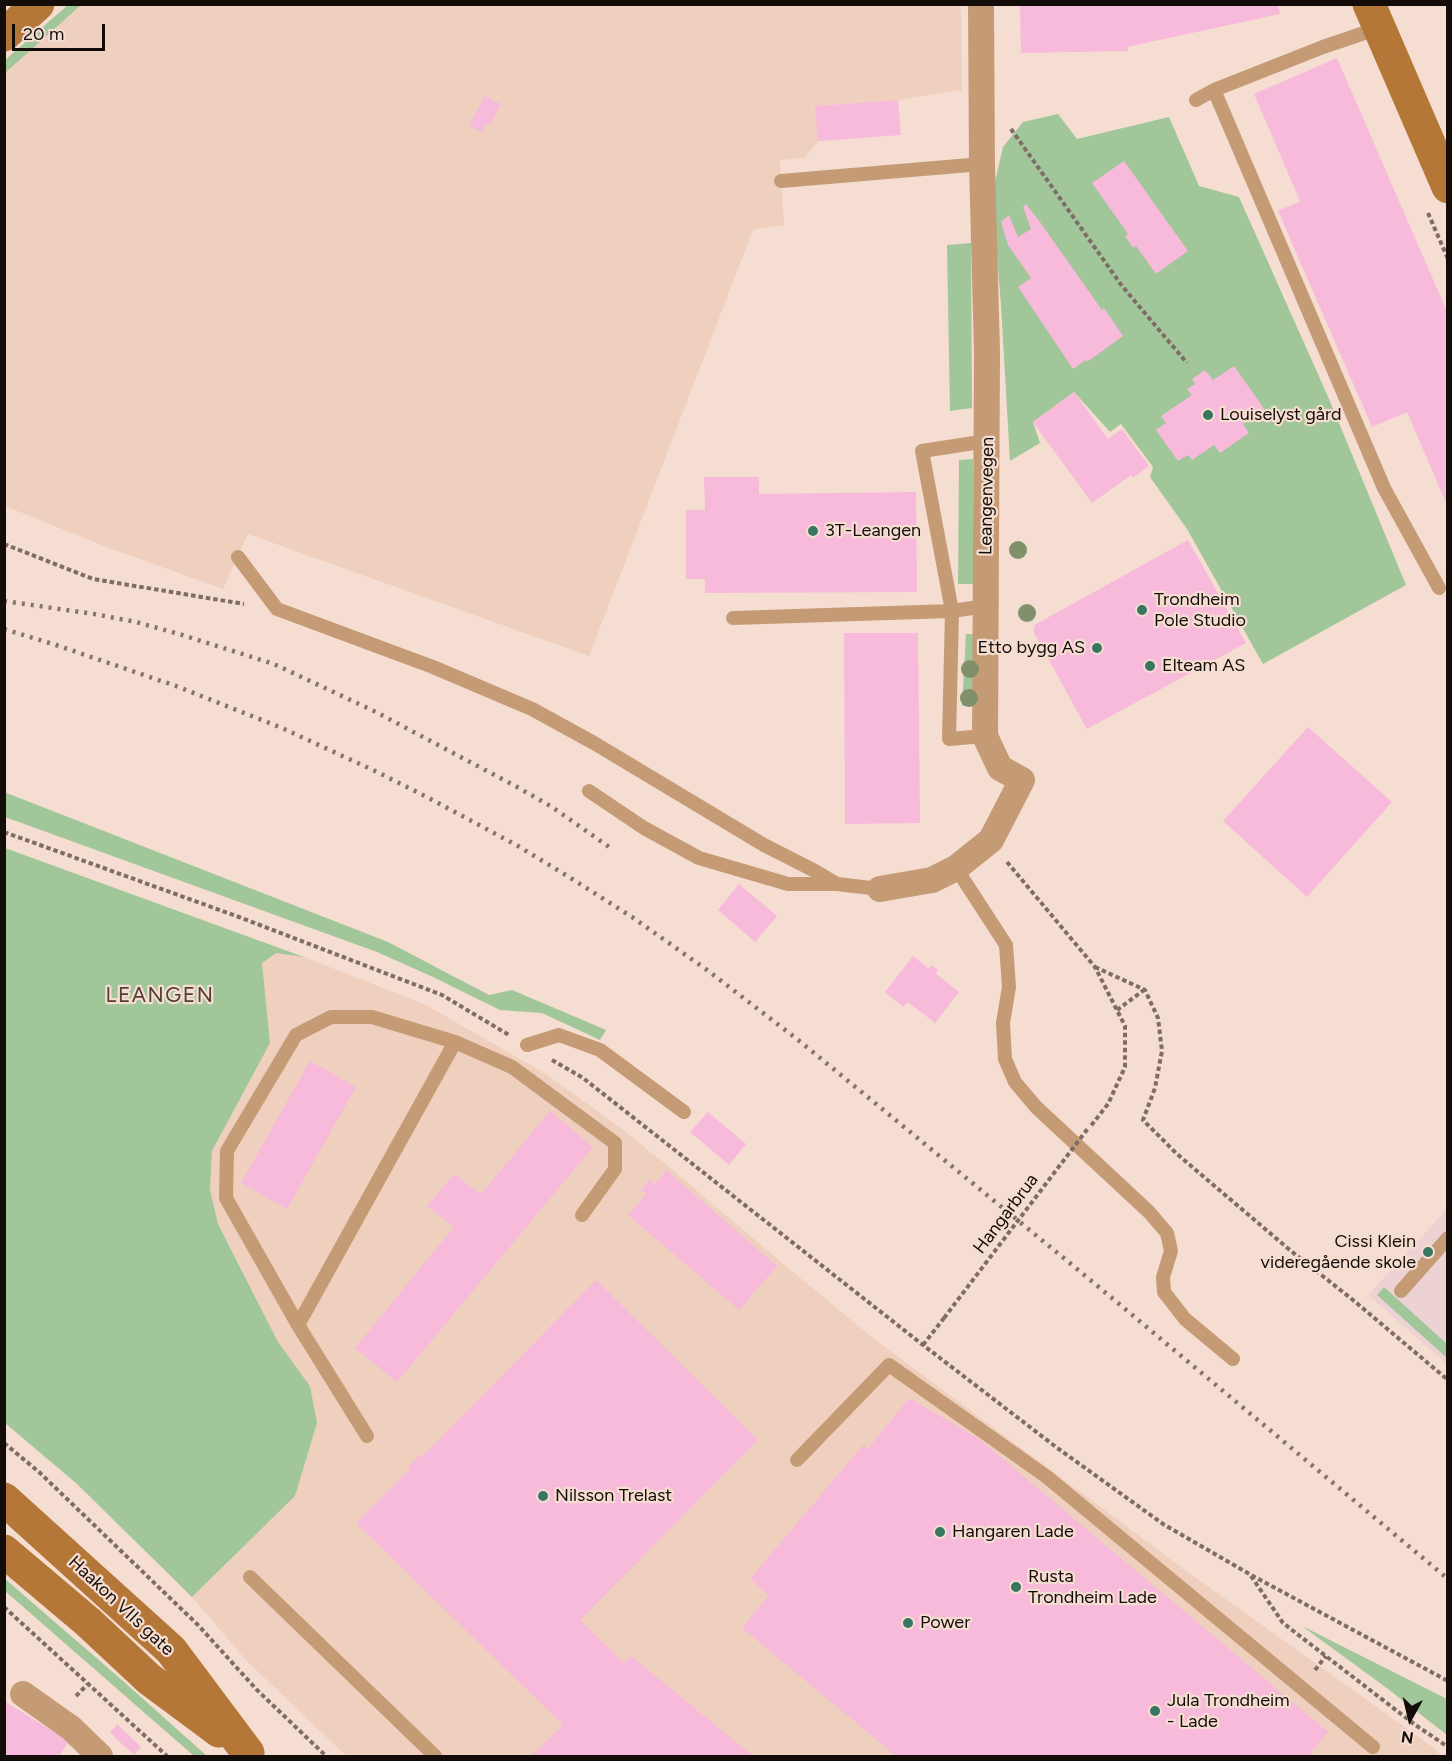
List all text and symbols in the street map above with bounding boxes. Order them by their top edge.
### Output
scale bar [15,12,108,50]
text: 20 m [23,23,64,45]
place label: Louiselyst gård [1220,404,1342,426]
marker: Louiselyst gård [1201,408,1215,422]
street label: Leangenvegen [975,437,999,555]
place label: 3T-Leangen [825,520,921,542]
marker: 3T-Leangen [806,524,820,538]
place label: Trondheim Pole Studio [1154,589,1246,632]
marker: Trondheim Pole Studio [1135,603,1149,617]
place label: Etto bygg AS [978,637,1085,659]
marker: Etto bygg AS [1090,641,1104,655]
place label: Elteam AS [1162,655,1245,677]
marker: Elteam AS [1143,659,1157,673]
district label: LEANGEN [106,983,214,1009]
street label: Hangarbrua [969,1170,1043,1258]
place label: Cissi Klein videregående skole [1261,1231,1416,1274]
marker: Cissi Klein videregående skole [1421,1245,1435,1259]
place label: Nilsson Trelast [555,1485,672,1507]
marker: Nilsson Trelast [536,1489,550,1503]
place label: Hangaren Lade [952,1521,1074,1543]
marker: Hangaren Lade [933,1525,947,1539]
street label: Haakon VIIs gate [64,1551,178,1661]
place label: Rusta Trondheim Lade [1028,1566,1157,1608]
marker: Rusta Trondheim Lade [1009,1580,1023,1594]
place label: Power [920,1612,970,1634]
marker: Power [901,1616,915,1630]
north arrow [1380,1689,1440,1749]
place label: Jula Trondheim - Lade [1167,1690,1289,1732]
marker: Jula Trondheim - Lade [1148,1704,1162,1718]
text: N [1400,1727,1415,1748]

